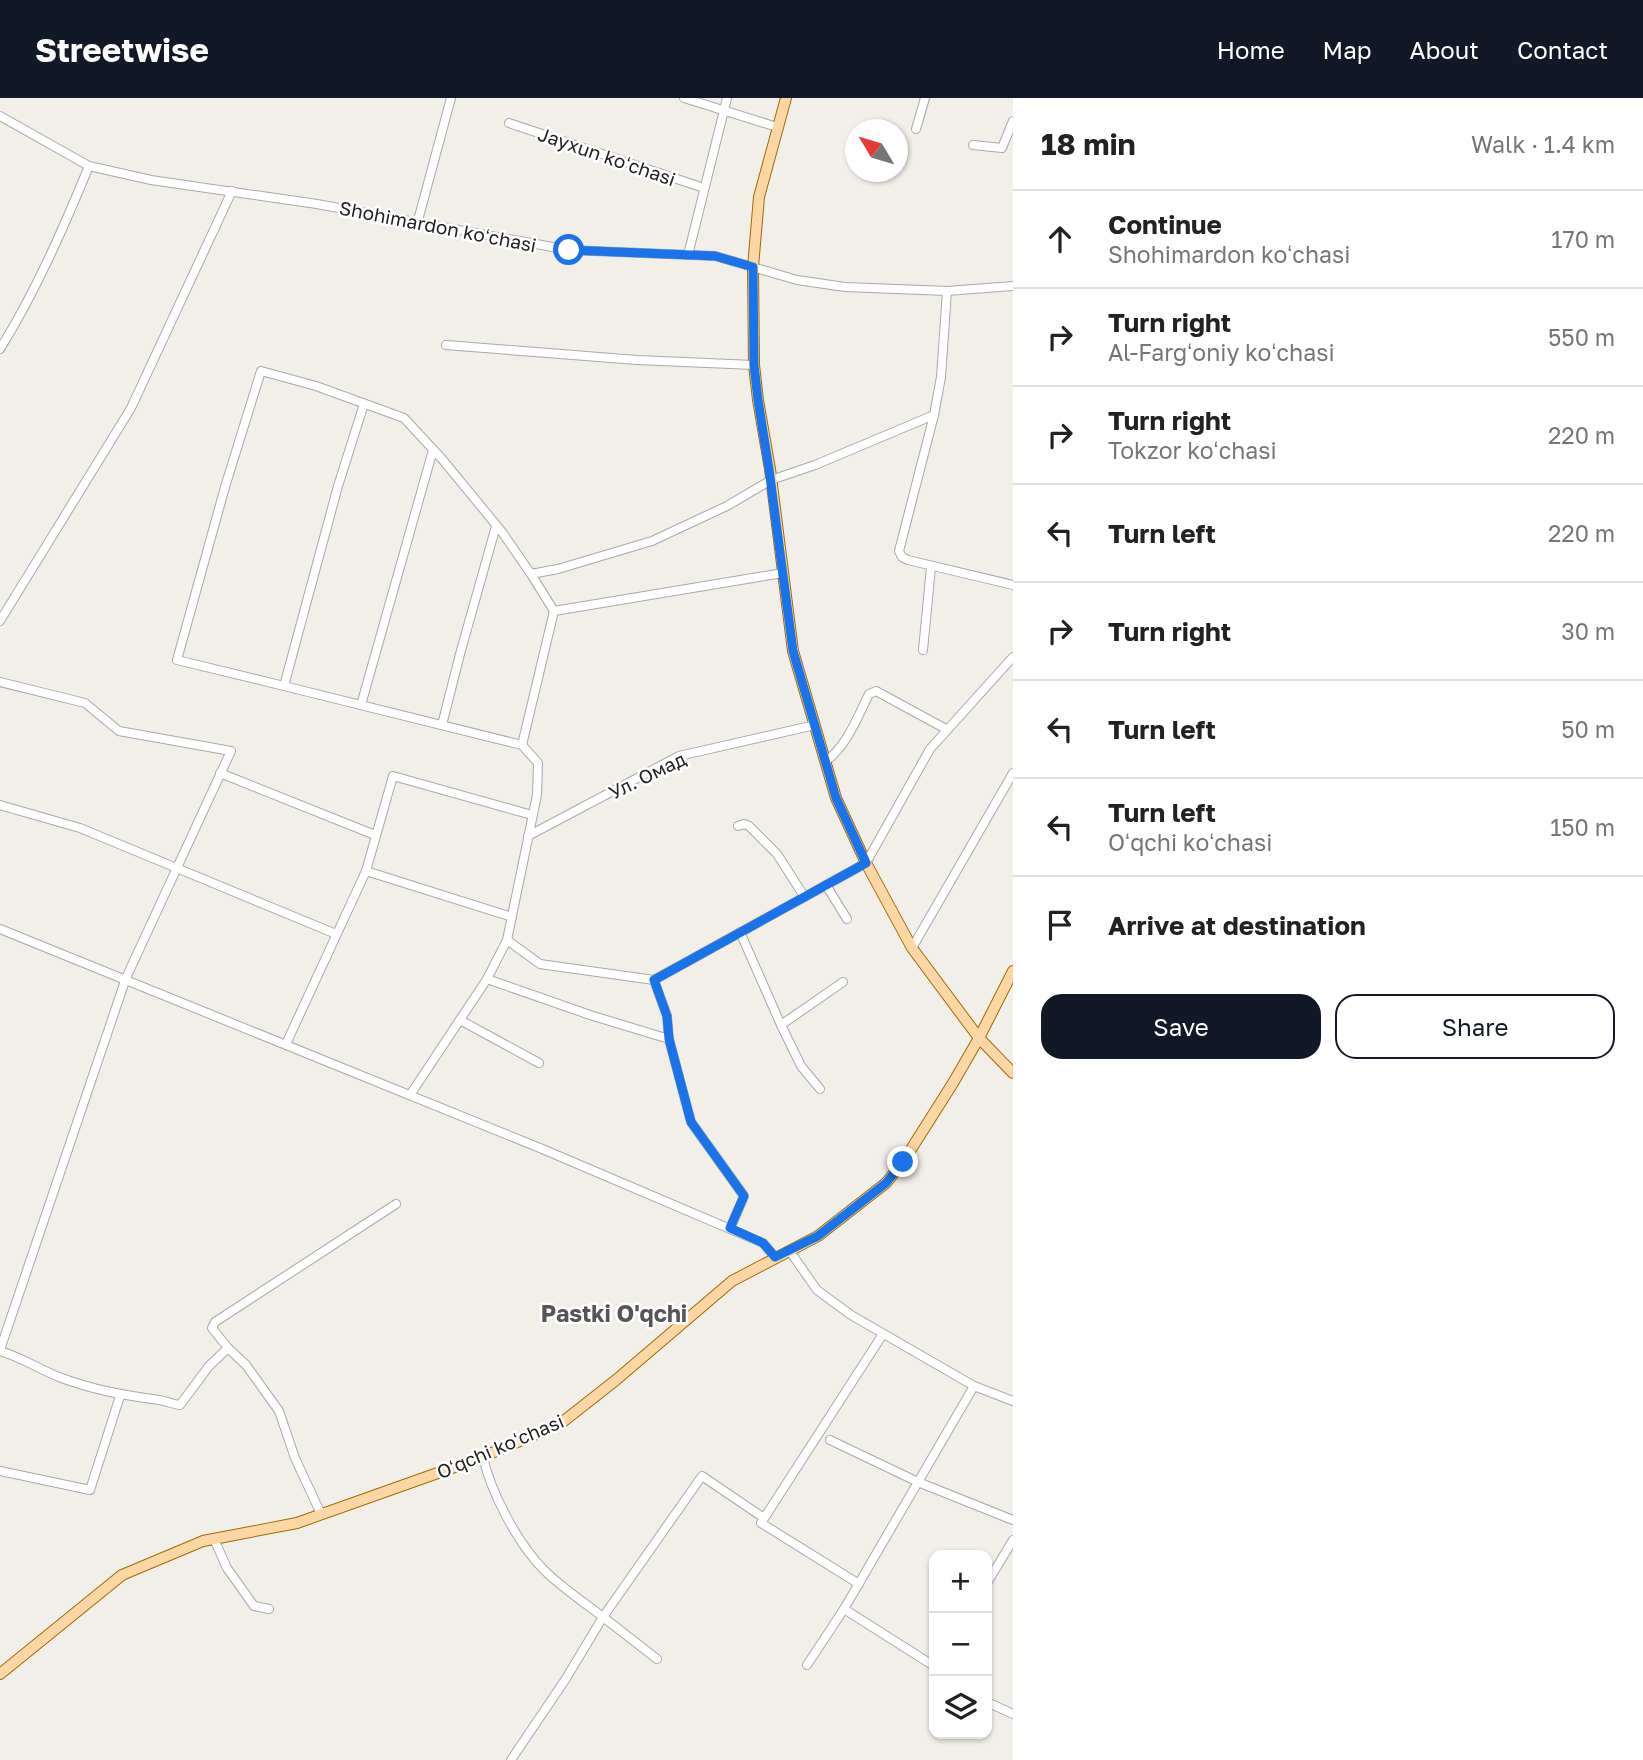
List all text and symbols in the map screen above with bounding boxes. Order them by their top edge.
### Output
text: Streetwise [35,30,209,69]
text: Home [1217,35,1285,64]
text: Map [1323,35,1372,64]
text: About [1410,35,1479,64]
text: Contact [1517,35,1608,64]
north arrow [845,119,908,182]
street label: Jayxun koʻchasi [535,122,679,190]
text: 18 min [1041,126,1136,162]
text: Walk · 1.4 km [1471,130,1615,158]
street label: Shohimardon koʻchasi [338,196,538,256]
text: Continue [1108,209,1222,240]
icon: ahead [1041,220,1079,258]
text: 170 m [1551,225,1615,253]
route start [553,234,584,265]
text: Shohimardon koʻchasi [1108,240,1350,268]
text: Turn right [1108,307,1231,338]
icon: right [1041,318,1079,356]
text: 550 m [1548,323,1615,351]
text: Al-Fargʻoniy koʻchasi [1108,338,1335,366]
text: Turn right [1108,405,1231,436]
icon: right [1041,416,1079,454]
text: 220 m [1548,421,1615,449]
text: Tokzor koʻchasi [1108,436,1277,464]
icon: left [1041,514,1079,552]
text: Turn left [1108,518,1216,549]
text: 220 m [1548,519,1615,547]
icon: right [1041,612,1079,650]
text: Turn right [1108,616,1231,647]
text: 30 m [1561,617,1615,645]
icon: left [1041,710,1079,748]
text: Turn left [1108,714,1216,745]
text: 50 m [1561,715,1615,743]
street label: Ул. Омад [605,746,690,803]
text: Turn left [1108,797,1216,828]
icon: left [1041,808,1079,846]
text: 150 m [1550,813,1615,841]
text: Oʻqchi koʻchasi [1108,828,1272,856]
icon: arrive [1041,906,1079,944]
text: Arrive at destination [1108,910,1366,941]
button: Save [1041,994,1321,1059]
button: Share [1335,994,1615,1059]
route end [887,1146,918,1177]
district label: Pastki O'qchi [541,1299,687,1327]
street label: Oʻqchi koʻchasi [433,1409,567,1483]
map controls [929,1550,992,1739]
button: + [929,1550,992,1613]
button: − [929,1613,992,1676]
button: layers [929,1676,992,1739]

